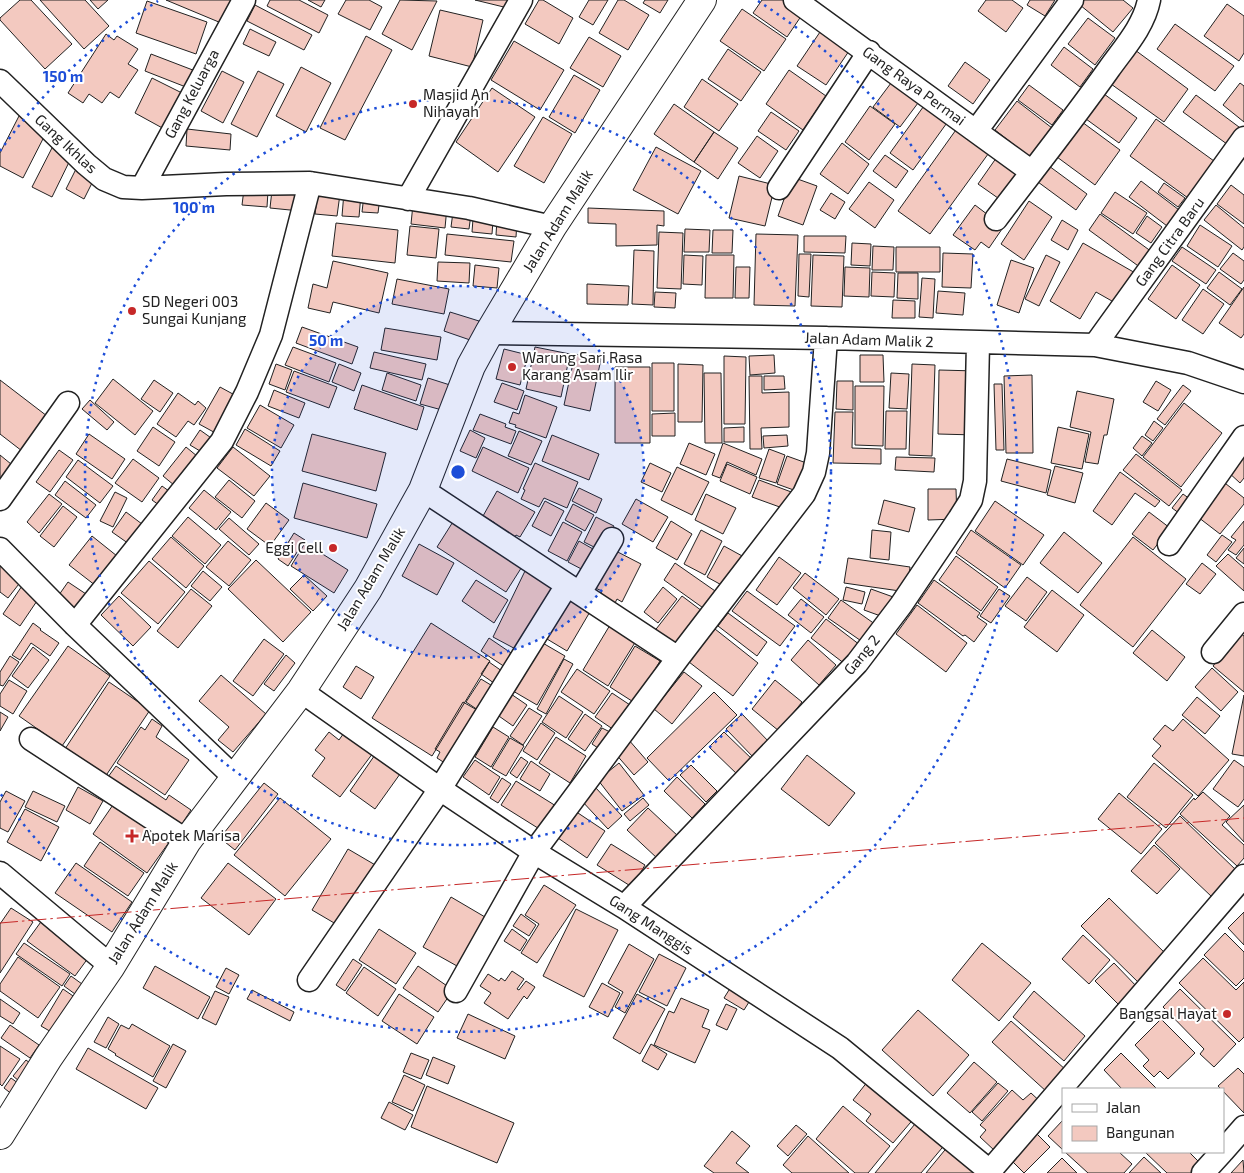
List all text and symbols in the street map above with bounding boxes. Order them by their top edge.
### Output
street label: Gang Raya Permai [860,42,970,129]
street label: Gang Keluarga [160,46,222,141]
text: 150 m [43,67,83,85]
place label: Masjid An Nihayah [423,85,489,120]
marker: Masjid An Nihayah [407,98,419,110]
street label: Gang Ikhlas [32,110,102,177]
street label: Jalan Adam Malik [518,166,596,275]
street label: Gang Citra Baru [1131,193,1208,289]
text: 100 m [173,198,215,216]
place label: SD Negeri 003 Sungai Kunjang [142,292,247,328]
marker: SD Negeri 003 Sungai Kunjang [126,305,138,317]
street label: Jalan Adam Malik 2 [804,328,934,350]
text: 50 m [309,331,343,349]
place label: Warung Sari Rasa Karang Asam Ilir [522,348,642,383]
marker: Warung Sari Rasa Karang Asam Ilir [506,361,518,373]
centre of rings [449,463,467,481]
street label: Jalan Adam Malik [332,523,408,634]
place label: Eggi Cell [265,538,324,556]
marker: Eggi Cell [327,542,339,554]
street label: Gang 2 [839,631,883,678]
place label: Apotek Marisa [142,826,240,844]
marker: Apotek Marisa [126,830,138,842]
street label: Jalan Adam Malik [103,858,181,967]
street label: Gang Manggis [606,890,697,958]
place label: Bangsal Hayat [1119,1004,1217,1022]
marker: Bangsal Hayat [1221,1008,1233,1020]
legend [1062,1088,1224,1153]
text: Jalan [1106,1098,1141,1116]
text: Bangunan [1106,1123,1175,1141]

